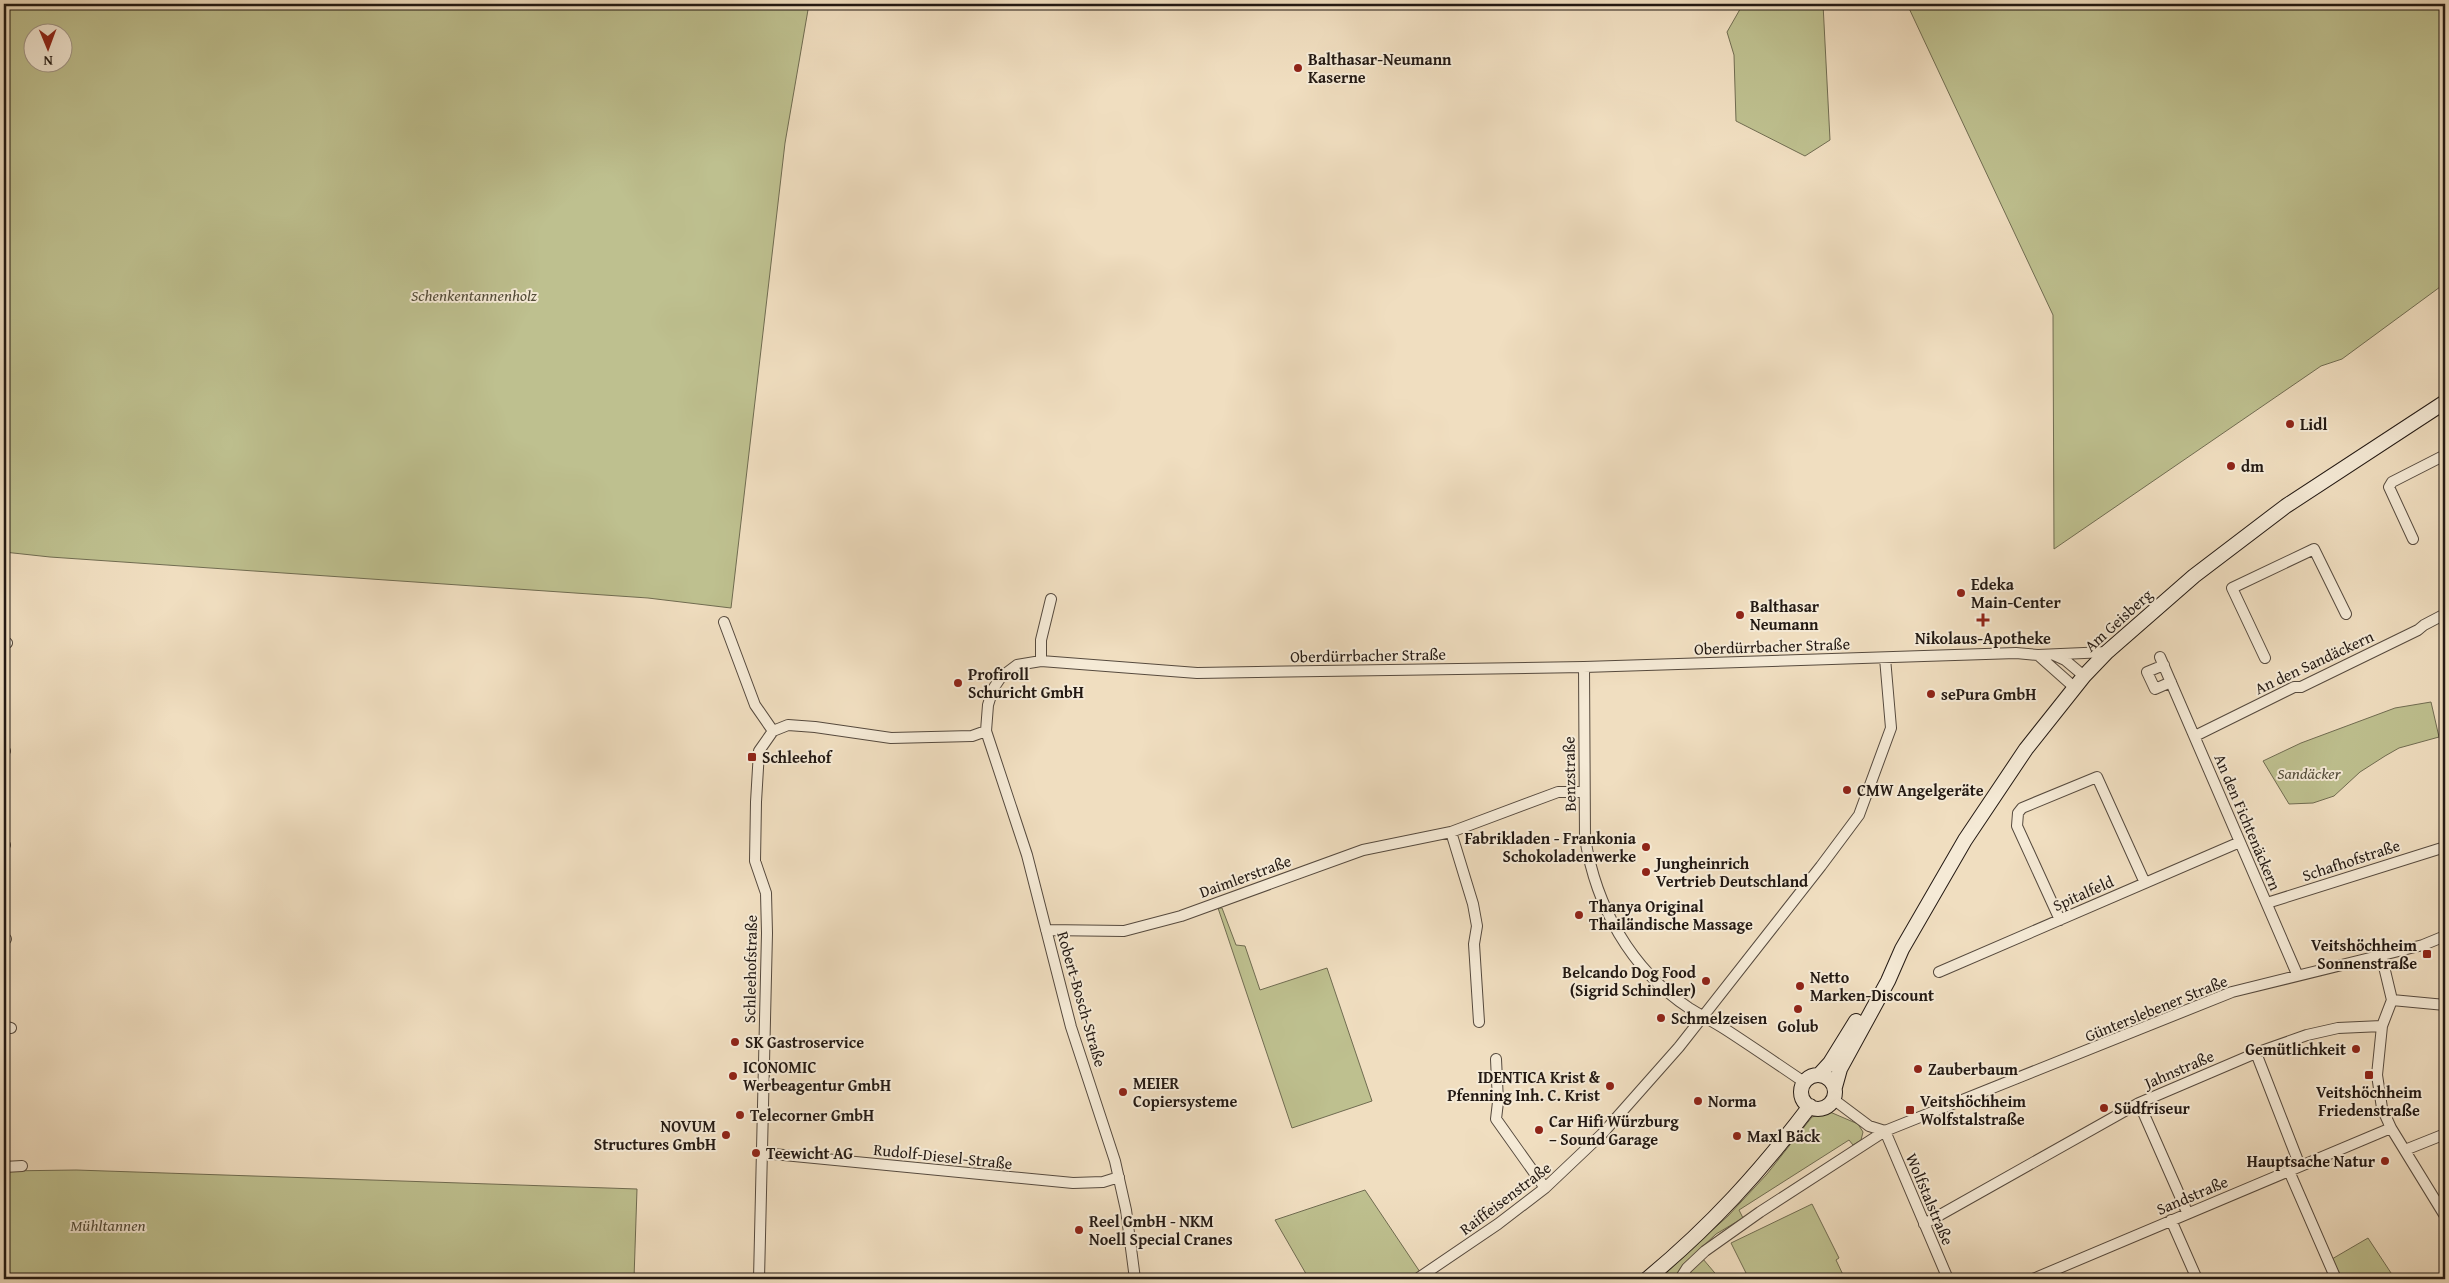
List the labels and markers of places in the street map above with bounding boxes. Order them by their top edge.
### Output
place label: Balthasar-Neumann Kaserne [1308,47,1452,89]
marker: Balthasar-Neumann Kaserne [1292,62,1304,74]
place label: Lidl [2300,412,2327,436]
marker: Lidl [2284,418,2296,430]
place label: dm [2241,454,2264,478]
marker: dm [2225,460,2237,472]
place label: Edeka Main-Center [1971,572,2061,614]
marker: Edeka Main-Center [1955,587,1967,599]
place label: Balthasar Neumann [1750,594,1820,636]
marker: Balthasar Neumann [1734,609,1746,621]
marker: Nikolaus-Apotheke [1977,614,1989,626]
place label: Nikolaus-Apotheke [1915,626,2051,650]
place label: Profiroll Schuricht GmbH [968,662,1084,704]
marker: Profiroll Schuricht GmbH [952,677,964,689]
place label: sePura GmbH [1941,682,2036,706]
marker: sePura GmbH [1925,688,1937,700]
place label: Schleehof [762,745,834,769]
marker: Schleehof [746,751,758,763]
place label: CMW Angelgeräte [1857,778,1984,802]
marker: CMW Angelgeräte [1841,784,1853,796]
place label: Fabrikladen - Frankonia Schokoladenwerke [1464,826,1637,868]
marker: Fabrikladen - Frankonia Schokoladenwerke [1640,841,1652,853]
place label: Jungheinrich Vertrieb Deutschland [1653,851,1809,893]
marker: Jungheinrich Vertrieb Deutschland [1640,866,1652,878]
place label: Thanya Original Thailändische Massage [1589,894,1753,936]
marker: Thanya Original Thailändische Massage [1573,909,1585,921]
place label: Veitshöchheim Sonnenstraße [2311,933,2417,975]
marker: Veitshöchheim Sonnenstraße [2421,948,2433,960]
place label: Belcando Dog Food (Sigrid Schindler) [1562,960,1697,1002]
place label: Netto Marken-Discount [1810,965,1934,1007]
marker: Belcando Dog Food (Sigrid Schindler) [1700,975,1712,987]
marker: Netto Marken-Discount [1794,980,1806,992]
marker: Golub [1792,1003,1804,1015]
place label: Schmelzeisen [1671,1006,1768,1030]
marker: Schmelzeisen [1655,1012,1667,1024]
place label: Golub [1777,1014,1819,1038]
place label: SK Gastroservice [745,1030,864,1054]
marker: SK Gastroservice [729,1036,741,1048]
place label: Gemütlichkeit [2245,1037,2346,1061]
marker: Gemütlichkeit [2350,1043,2362,1055]
place label: ICONOMIC Werbeagentur GmbH [743,1055,891,1097]
place label: Zauberbaum [1928,1057,2018,1081]
marker: Zauberbaum [1912,1063,1924,1075]
place label: IDENTICA Krist & Pfenning Inh. C. Krist [1447,1065,1601,1107]
marker: Veitshöchheim Friedenstraße [2363,1069,2375,1081]
marker: ICONOMIC Werbeagentur GmbH [727,1070,739,1082]
place label: MEIER Copiersysteme [1133,1071,1237,1113]
marker: IDENTICA Krist & Pfenning Inh. C. Krist [1604,1080,1616,1092]
place label: Veitshöchheim Friedenstraße [2316,1080,2422,1122]
marker: MEIER Copiersysteme [1117,1086,1129,1098]
place label: Norma [1708,1089,1757,1113]
place label: Veitshöchheim Wolfstalstraße [1920,1089,2026,1131]
marker: Norma [1692,1095,1704,1107]
place label: Südfriseur [2114,1096,2191,1120]
marker: Südfriseur [2098,1102,2110,1114]
place label: Telecorner GmbH [750,1103,874,1127]
marker: Veitshöchheim Wolfstalstraße [1904,1104,1916,1116]
marker: Telecorner GmbH [734,1109,746,1121]
place label: Car Hifi Würzburg – Sound Garage [1549,1109,1679,1151]
place label: NOVUM Structures GmbH [594,1114,716,1156]
marker: Car Hifi Würzburg – Sound Garage [1533,1124,1545,1136]
place label: Maxl Bäck [1747,1124,1821,1148]
marker: NOVUM Structures GmbH [720,1129,732,1141]
marker: Maxl Bäck [1731,1130,1743,1142]
place label: Teewicht AG [766,1141,853,1165]
marker: Teewicht AG [750,1147,762,1159]
place label: Hauptsache Natur [2247,1149,2376,1173]
marker: Hauptsache Natur [2379,1155,2391,1167]
place label: Reel GmbH - NKM Noell Special Cranes [1089,1209,1233,1251]
marker: Reel GmbH - NKM Noell Special Cranes [1073,1224,1085,1236]

